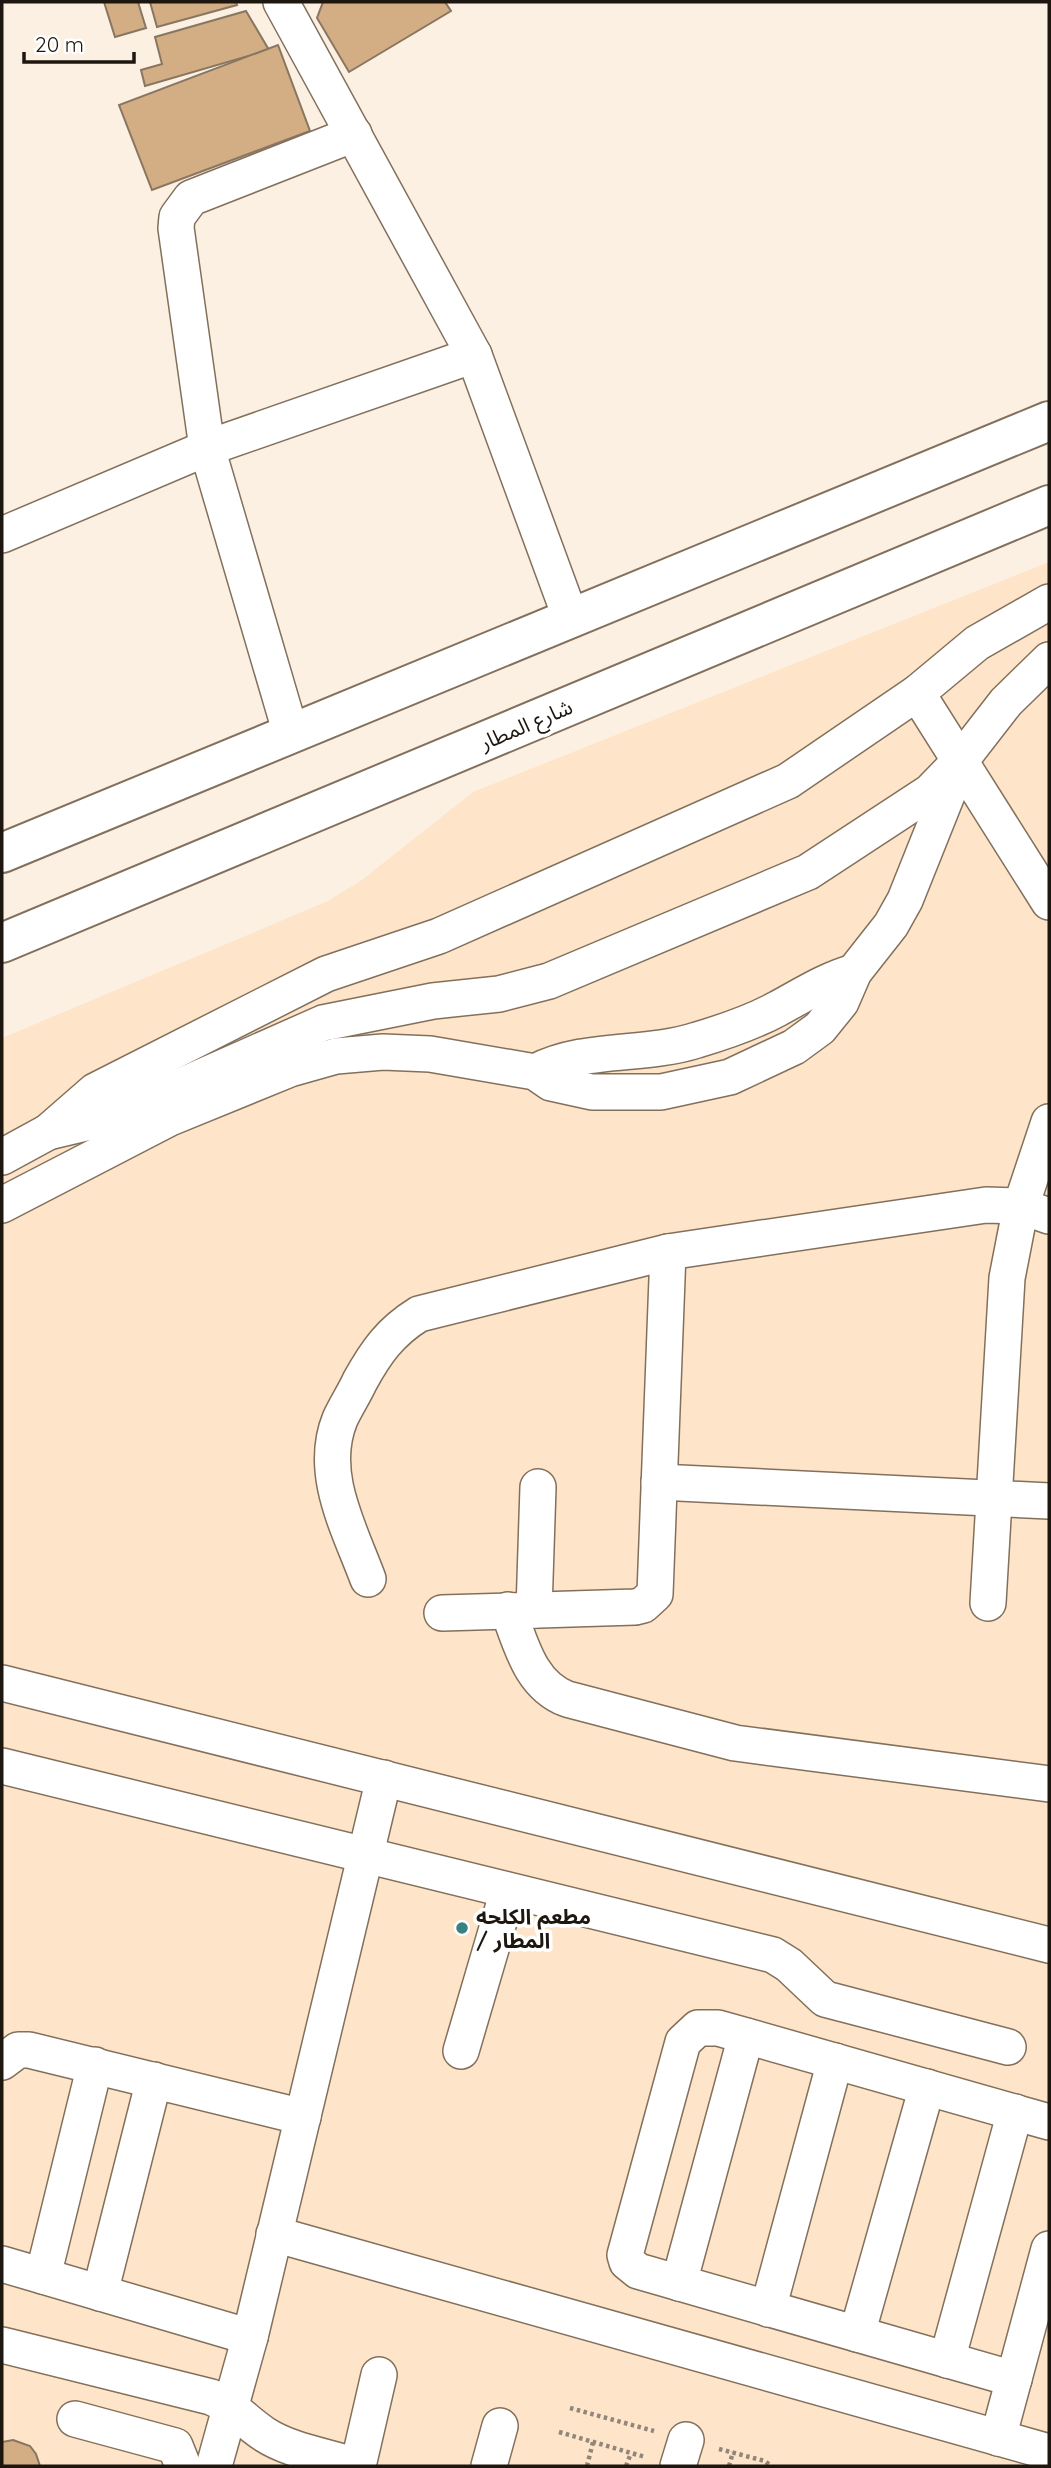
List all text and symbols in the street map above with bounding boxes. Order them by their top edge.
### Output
scale bar [24,21,135,65]
text: 20 m [35,31,84,57]
street label: شارع المطار [475,693,577,758]
place label: مطعم الكلحه / المطار [476,1903,591,1953]
marker: مطعم الكلحه / المطار [454,1920,470,1936]

